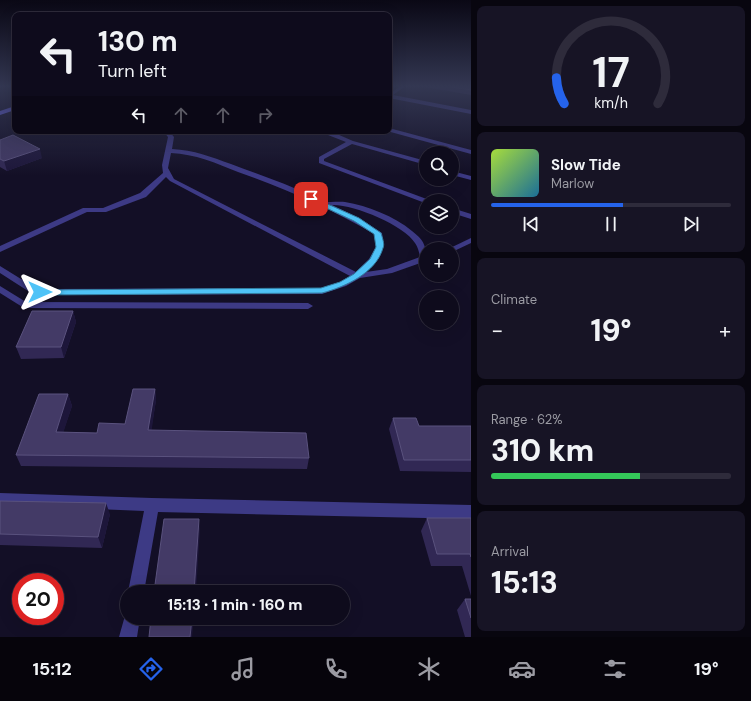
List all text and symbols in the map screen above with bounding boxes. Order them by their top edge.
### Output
text: 130 m [98,23,178,60]
icon: left [32,28,84,80]
text: 17 [592,46,630,100]
text: Turn left [98,59,167,83]
text: km/h [594,94,628,112]
icon: left [128,104,150,126]
icon: ahead [170,104,192,126]
icon: ahead [212,104,234,126]
icon: right [254,104,276,126]
map controls [419,146,459,330]
button: search [419,146,459,186]
text: Slow Tide [551,155,621,175]
text: Marlow [551,175,594,192]
pin [294,182,328,216]
icon: arrive [300,188,322,210]
button: layers [419,194,459,234]
icon: previous [520,213,542,235]
icon: pause [600,213,622,235]
icon: next [680,213,702,235]
button: + [419,242,459,282]
position arrow [19,271,61,313]
button: − [419,290,459,330]
text: Climate [491,291,537,308]
text: 19° [590,311,632,350]
text: − [491,316,503,345]
text: + [719,316,731,345]
text: Range · 62% [491,411,562,428]
text: 310 km [491,431,594,470]
text: Arrival [491,543,529,560]
text: 15:13 [491,563,558,602]
speed limit sign: 20 [12,573,64,625]
text: 15:13 · 1 min · 160 m [167,595,303,615]
icon: directions [137,655,165,683]
icon: music [229,655,257,683]
icon: phone [322,655,350,683]
icon: climate [415,655,443,683]
icon: car [508,655,536,683]
icon: filters [601,655,629,683]
text: 15:12 [32,657,72,681]
text: 19° [694,657,718,681]

